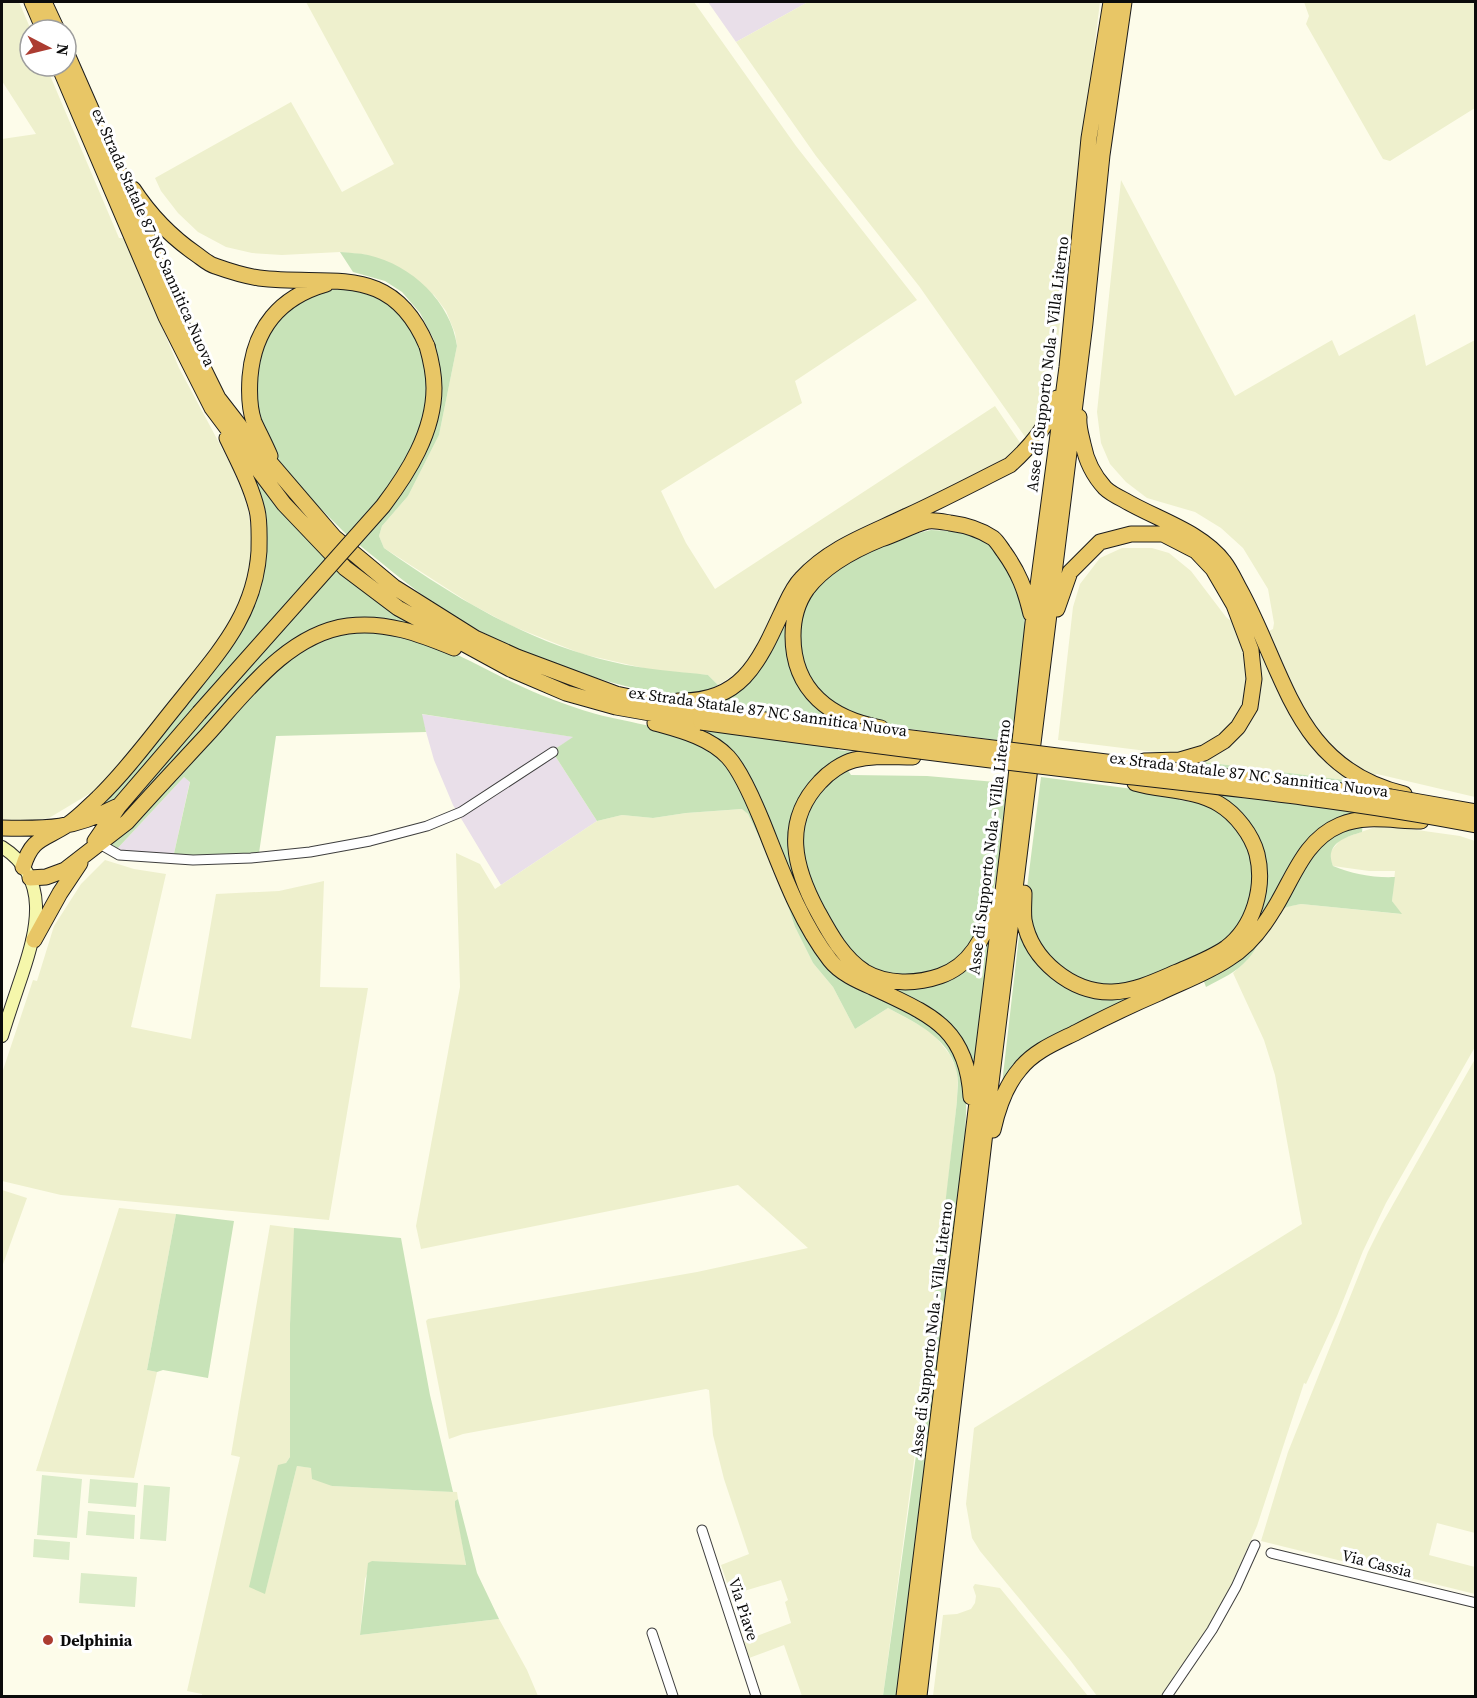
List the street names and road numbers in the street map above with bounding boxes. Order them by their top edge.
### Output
street label: ex Strada Statale 87 NC Sannitica Nuova [87,104,222,371]
street label: Asse di Supporto Nola - Villa Literno [1020,235,1074,493]
street label: ex Strada Statale 87 NC Sannitica Nuova [627,681,909,742]
street label: Asse di Supporto Nola - Villa Literno [962,718,1016,976]
street label: ex Strada Statale 87 NC Sannitica Nuova [1108,746,1391,802]
street label: Asse di Supporto Nola - Villa Literno [904,1200,958,1458]
street label: Via Cassia [1339,1544,1415,1583]
street label: Via Piave [723,1575,765,1643]

